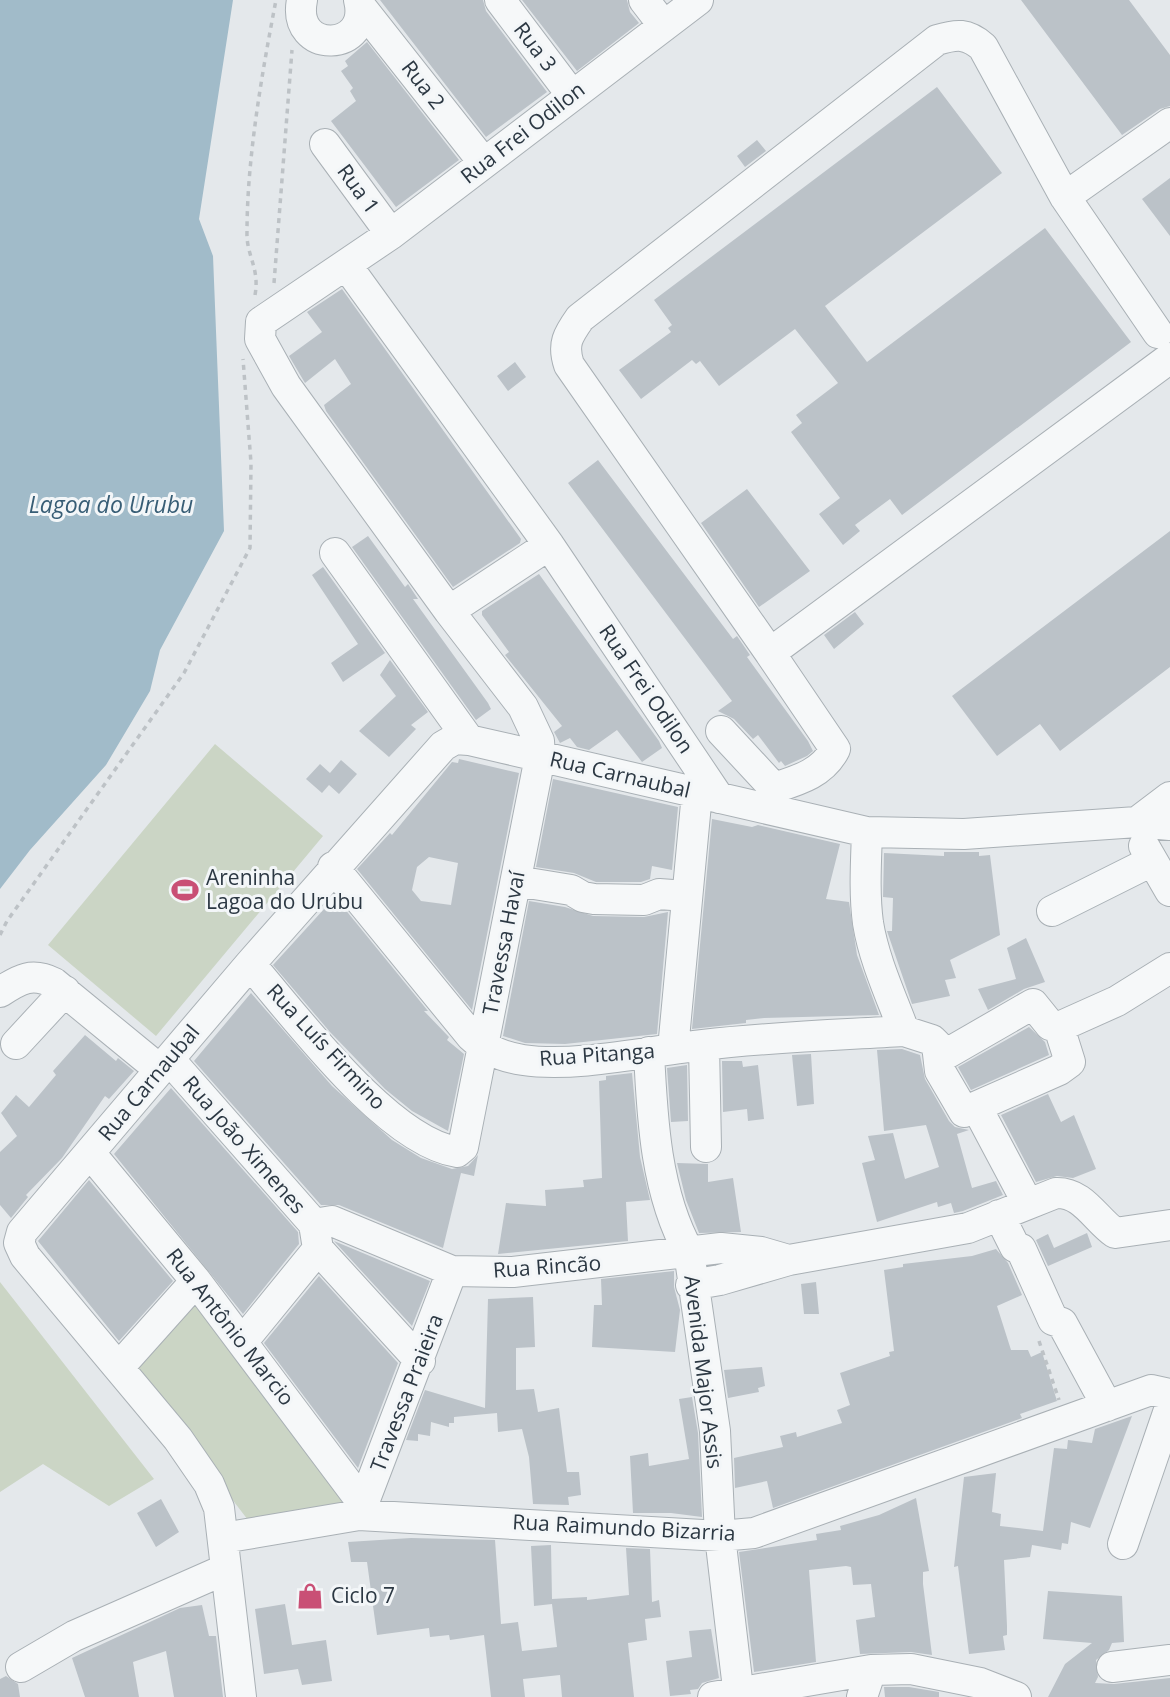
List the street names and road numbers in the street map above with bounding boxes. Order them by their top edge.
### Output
street label: Rua 3 [508,16,564,77]
street label: Rua 2 [396,54,452,115]
street label: Rua Frei Odilon [455,75,590,189]
street label: Rua 1 [331,158,386,219]
street label: Rua Frei Odilon [593,618,700,759]
street label: Rua Carnaubal [547,744,693,804]
street label: Travessa Havaí [475,868,531,1017]
street label: Rua Luís Firmino [261,977,392,1115]
street label: Rua Carnaubal [91,1018,205,1146]
street label: Rua Pitanga [538,1036,656,1072]
street label: Rua João Ximenes [177,1069,313,1219]
street label: Rua Antônio Marcio [160,1242,301,1411]
street label: Rua Rincão [492,1248,602,1284]
street label: Avenida Major Assis [678,1273,730,1470]
street label: Travessa Praieira [363,1310,449,1476]
street label: Rua Raimundo Bizarria [512,1507,736,1547]

